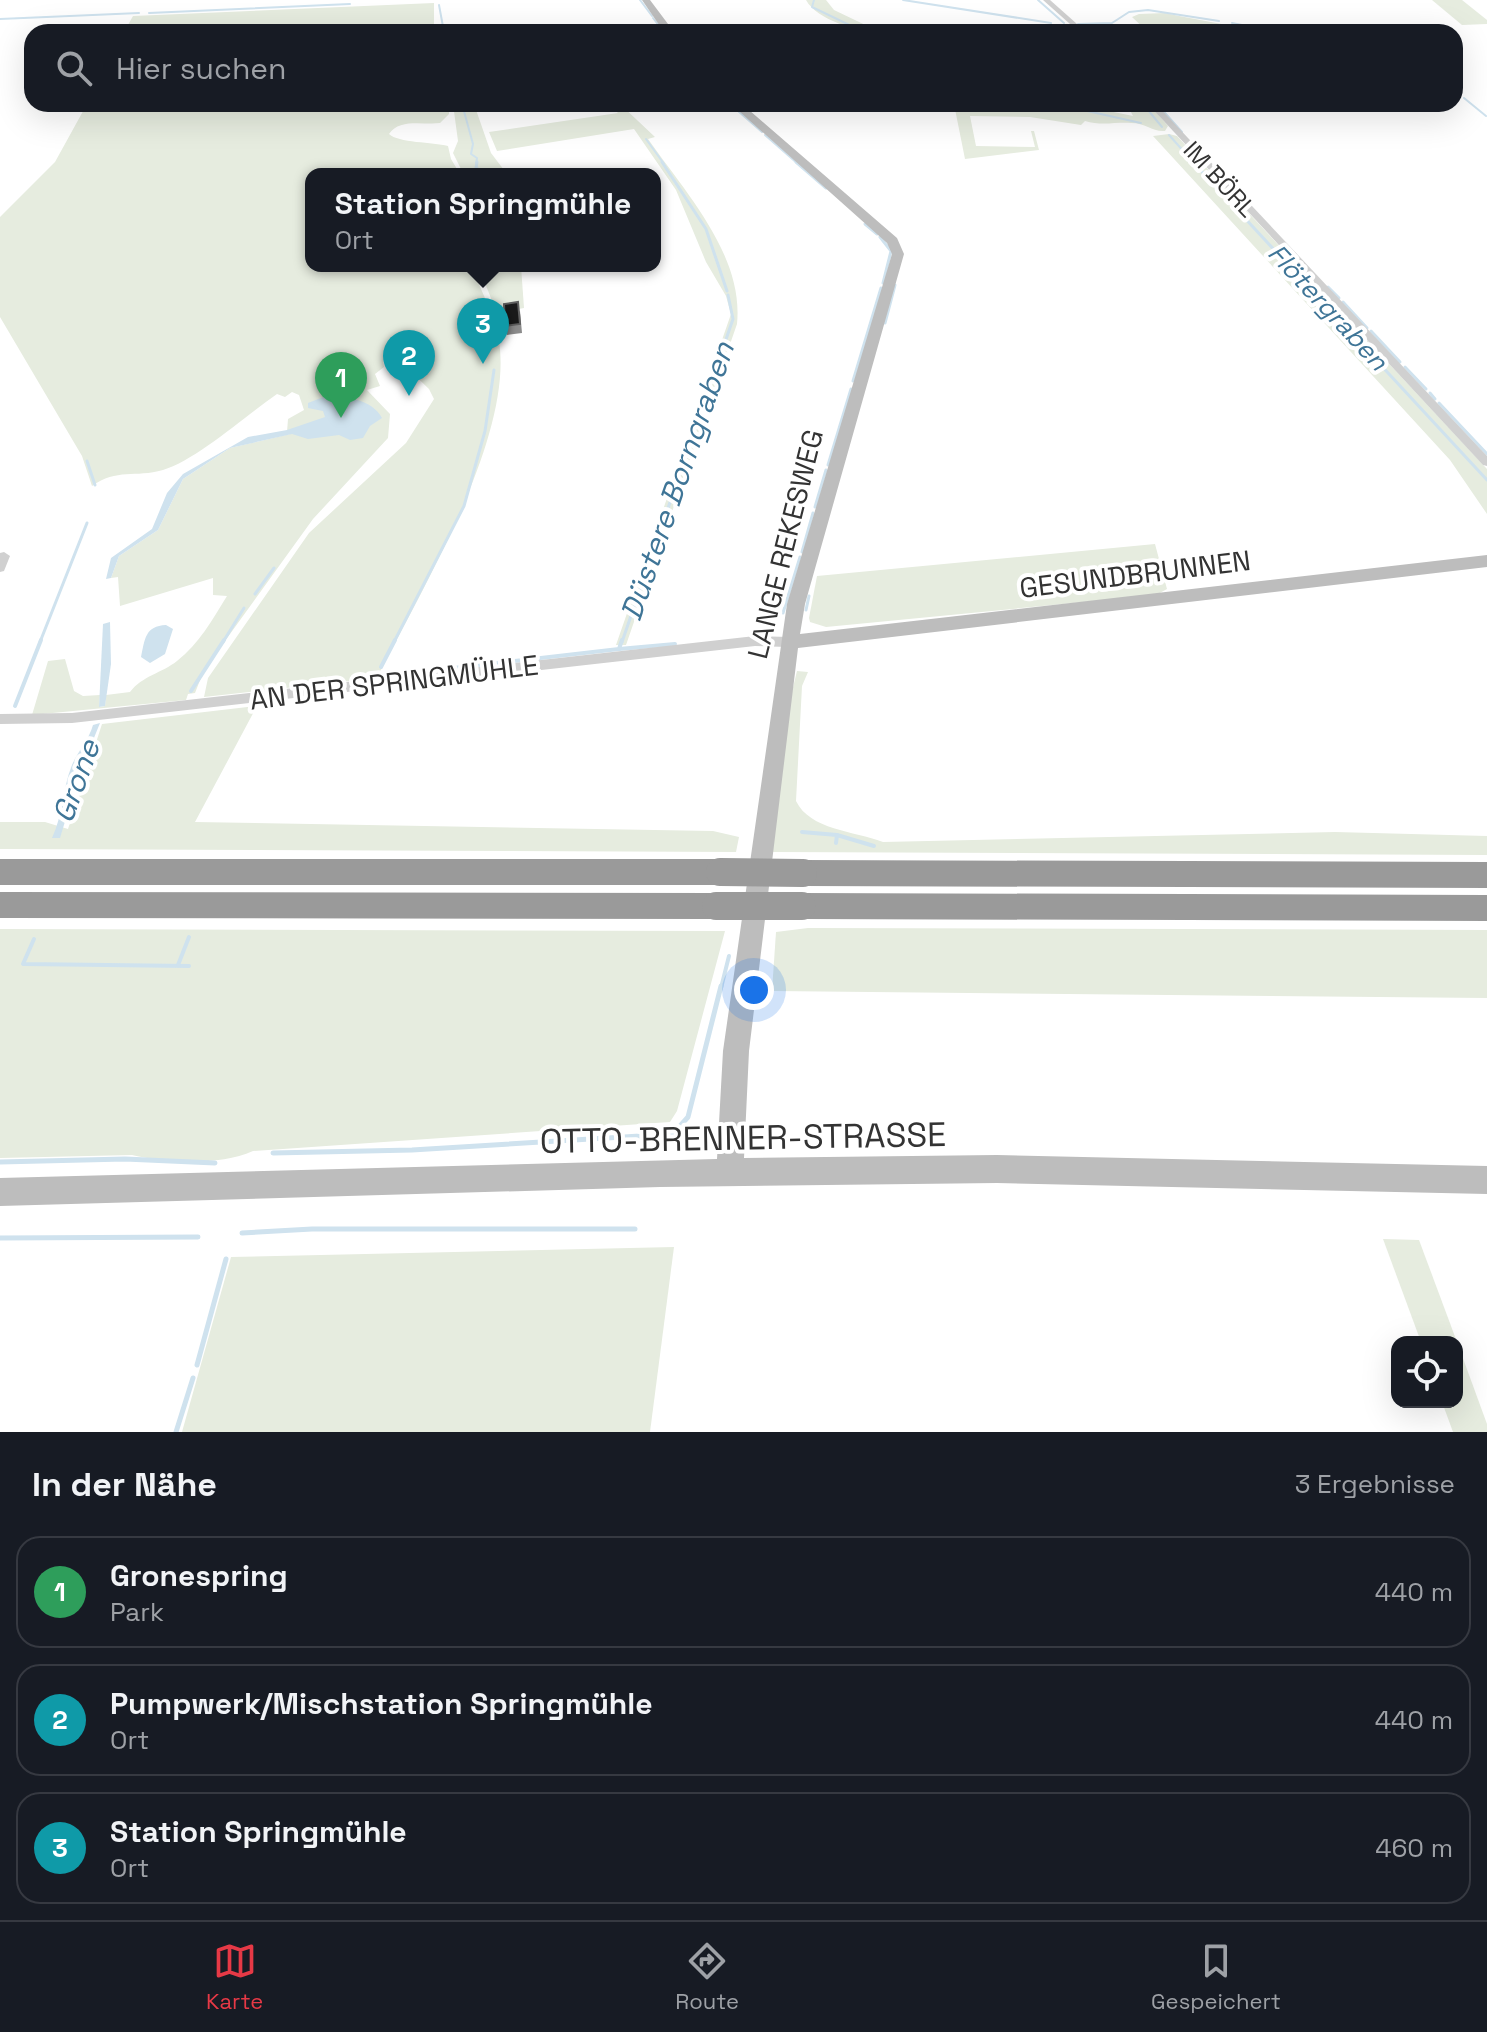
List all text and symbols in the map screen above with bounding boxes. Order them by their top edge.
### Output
search box [24,24,1463,112]
icon: search [52,46,96,90]
text: Hier suchen [116,49,286,88]
street label: IM BÖRL [1177,134,1263,224]
popup [305,168,661,272]
text: Station Springmühle [335,184,631,223]
text: Ort [335,223,374,257]
water label: Flötergraben [1261,236,1396,378]
pin: 3 [457,298,509,364]
pin: 2 [383,330,435,396]
water label: Düstere Borngraben [611,336,743,625]
pin: 1 [315,352,367,418]
street label: LANGE REKESWEG [739,426,831,662]
street label: GESUNDBRUNNEN [1017,542,1253,606]
street label: AN DER SPRINGMÜHLE [248,646,540,718]
water label: Grone [43,733,109,828]
your location [734,970,774,1010]
street label: OTTO-BRENNER-STRASSE [539,1113,947,1163]
map controls [1391,1336,1463,1408]
button: locate [1391,1336,1463,1408]
text: In der Nähe [32,1463,217,1506]
text: 3 Ergebnisse [1295,1467,1455,1501]
text: Gronespring [110,1556,288,1595]
text: 1 [54,1575,66,1609]
text: 440 m [1375,1575,1453,1609]
text: Park [110,1595,164,1629]
text: Pumpwerk/Mischstation Springmühle [110,1684,653,1723]
text: 2 [52,1703,68,1737]
text: 440 m [1375,1703,1453,1737]
text: Ort [110,1723,149,1757]
text: Station Springmühle [110,1812,407,1851]
text: 3 [52,1831,68,1865]
text: 460 m [1375,1831,1453,1865]
text: Ort [110,1851,149,1885]
tab: Karte [206,1939,263,2015]
tab: Route [675,1939,739,2015]
tab: Gespeichert [1151,1939,1281,2015]

